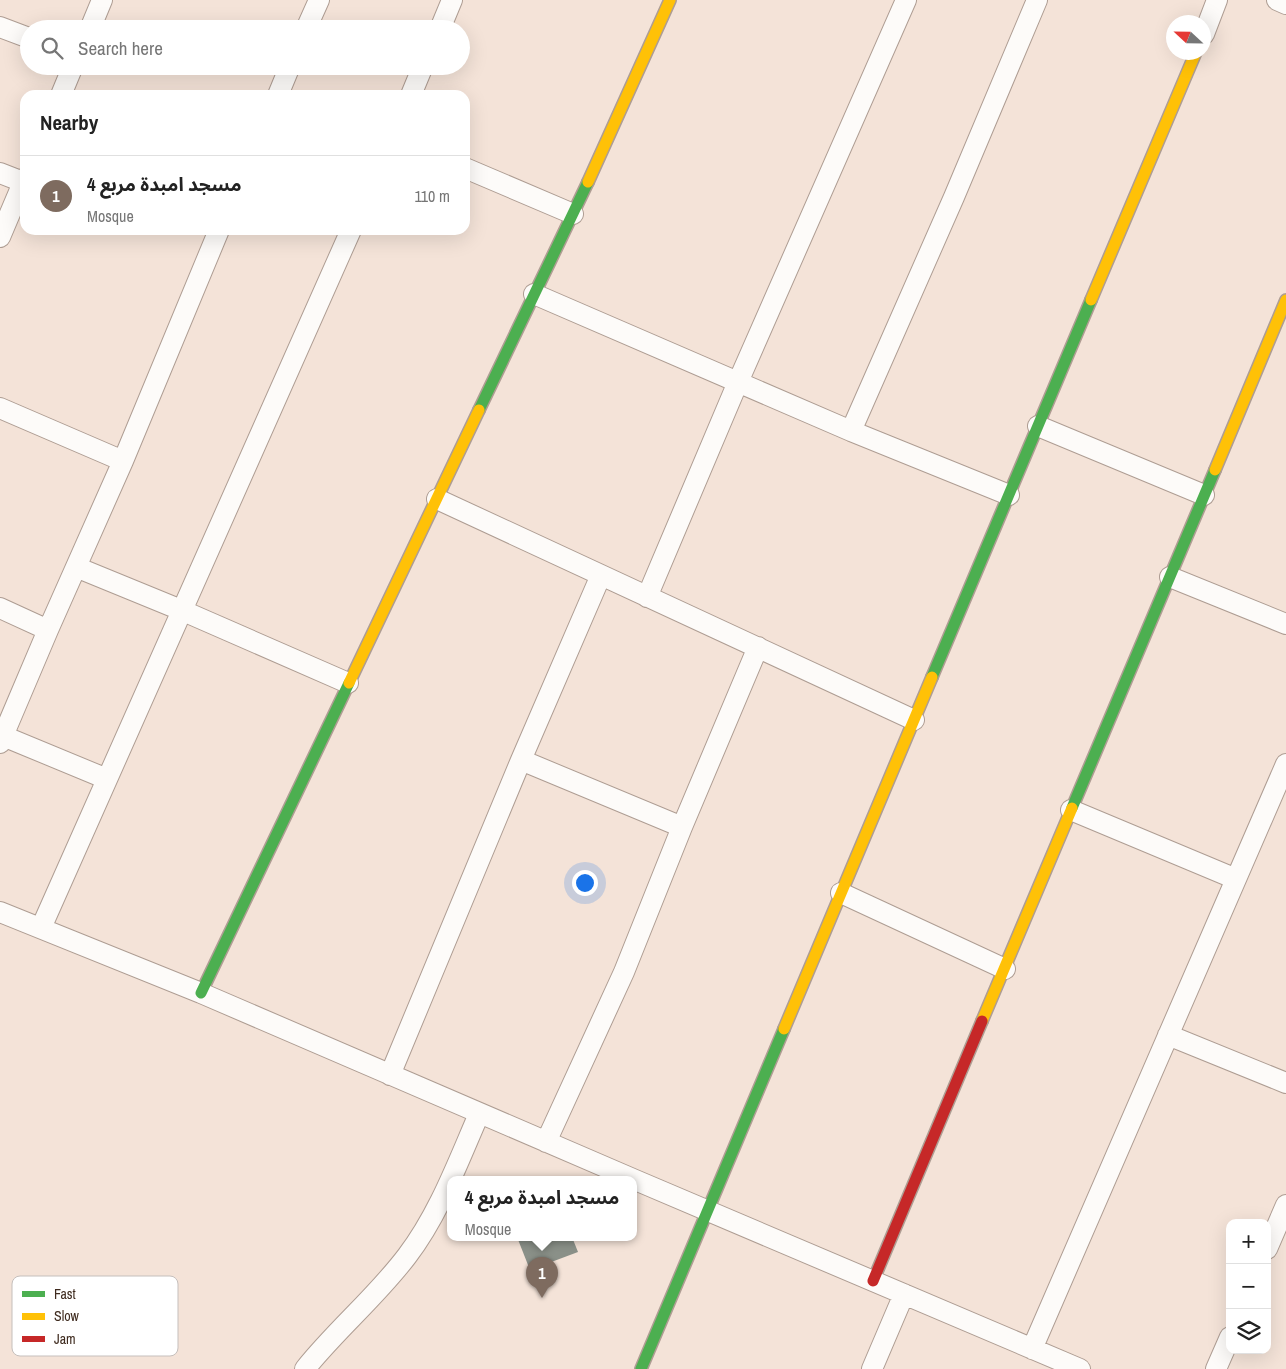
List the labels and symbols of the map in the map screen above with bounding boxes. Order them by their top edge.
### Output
north arrow [1166,15,1211,60]
your location [572,870,598,896]
pin: 1 [526,1257,558,1298]
legend [12,1276,178,1356]
text: Fast [54,1285,76,1303]
text: Slow [54,1307,80,1325]
text: Jam [54,1330,76,1348]

